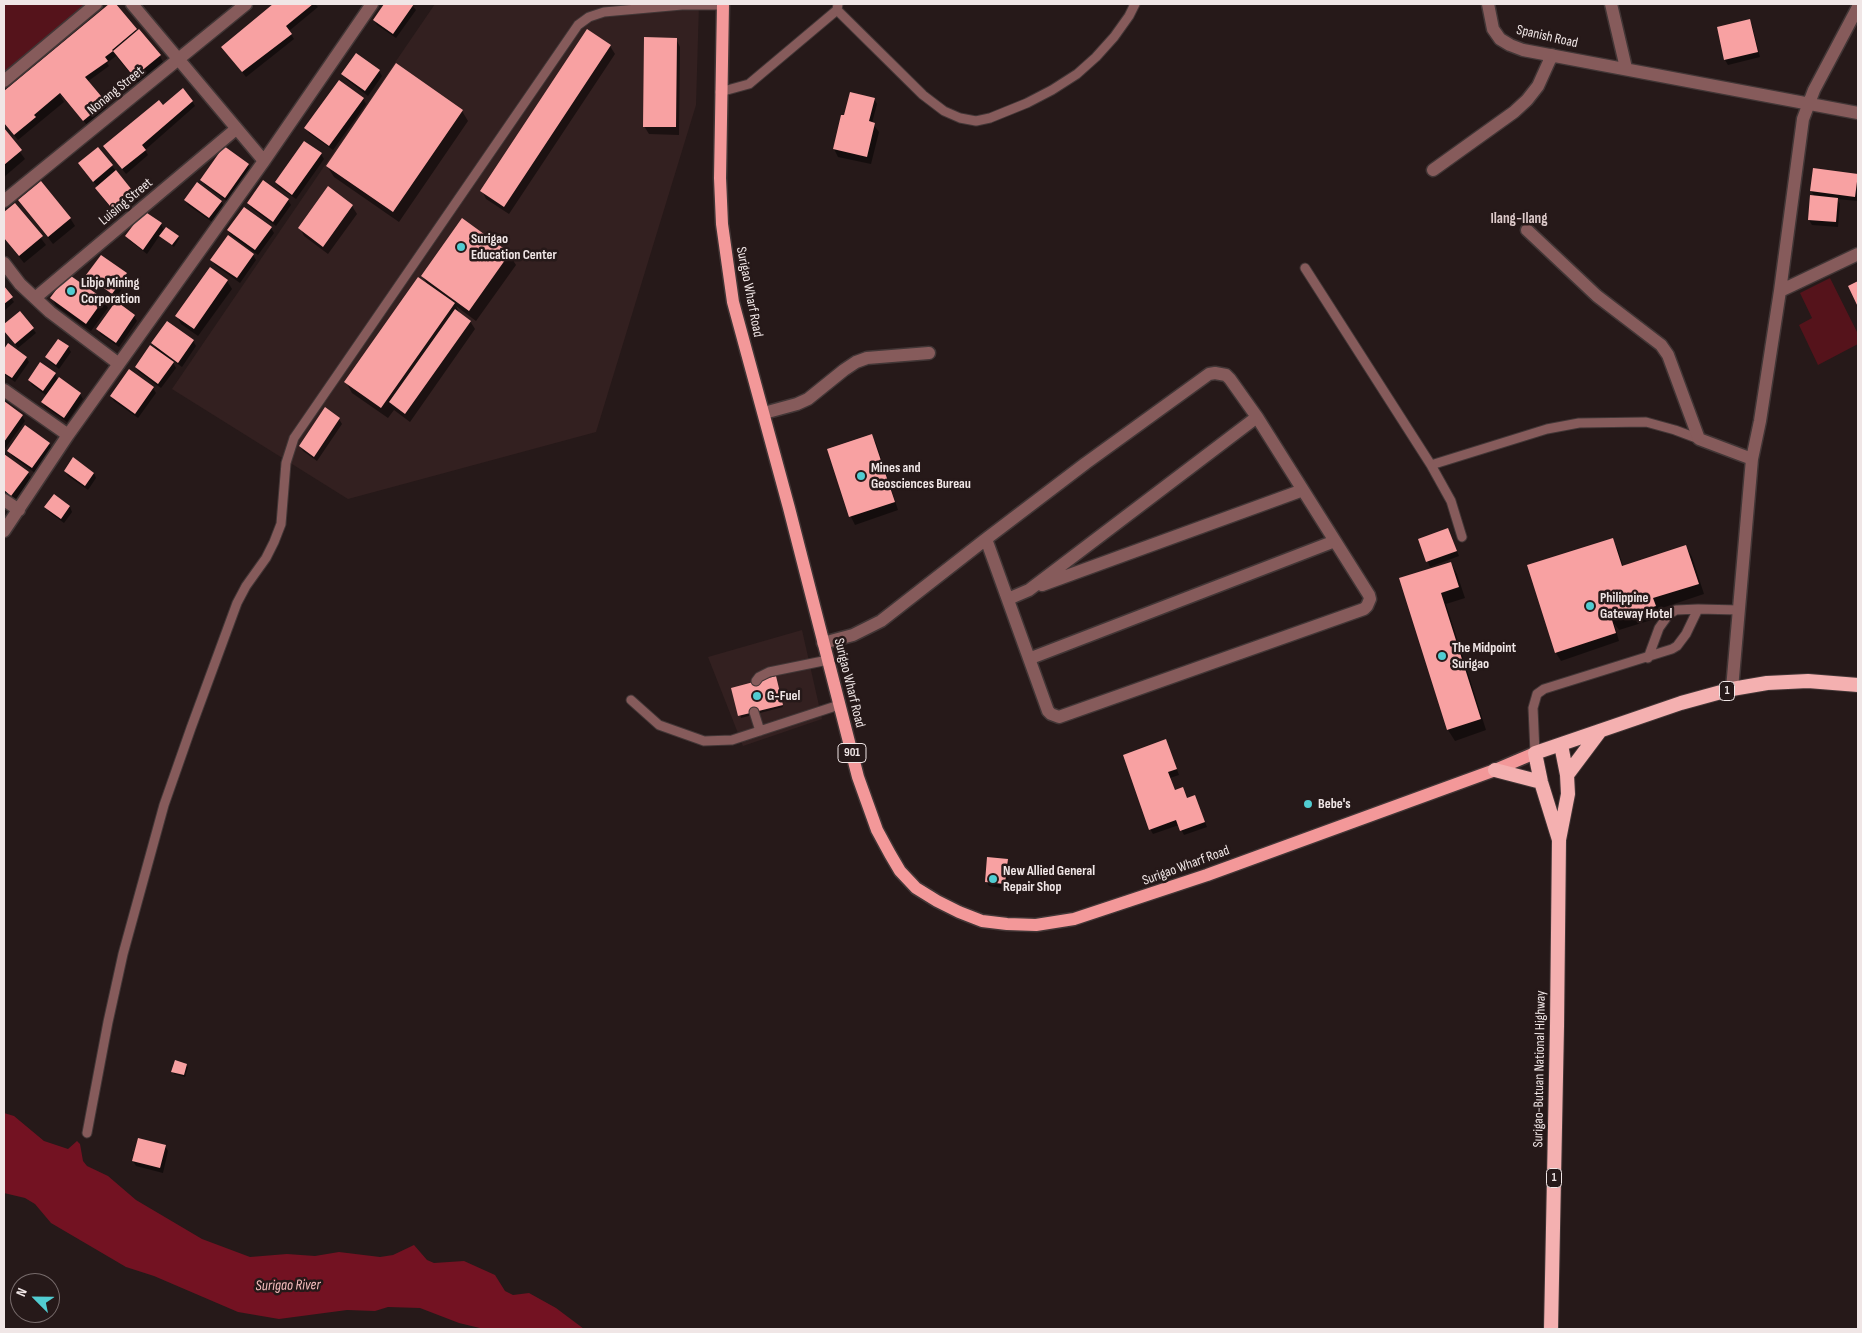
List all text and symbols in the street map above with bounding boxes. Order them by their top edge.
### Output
street label: Spanish Road [1515,22,1579,52]
street label: Nonang Street [84,63,148,119]
street label: Luising Street [96,175,156,229]
district label: Ilang-Ilang [1490,210,1548,228]
place label: Surigao Education Center [471,231,557,264]
marker: Surigao Education Center [455,241,467,253]
street label: Surigao Wharf Road [732,245,766,339]
place label: Libjo Mining Corporation [81,275,140,308]
marker: Libjo Mining Corporation [65,285,77,297]
place label: Mines and Geosciences Bureau [871,460,971,492]
marker: Mines and Geosciences Bureau [855,470,867,482]
place label: Philippine Gateway Hotel [1600,590,1672,622]
marker: Philippine Gateway Hotel [1584,600,1596,612]
street label: Surigao Wharf Road [830,637,868,729]
place label: The Midpoint Surigao [1452,640,1516,672]
marker: The Midpoint Surigao [1436,650,1448,662]
road number: 1 [1720,681,1734,700]
place label: G-Fuel [767,688,800,704]
marker: G-Fuel [751,690,763,702]
road number: 901 [838,744,866,762]
place label: Bebe's [1318,796,1351,812]
marker: Bebe's [1302,798,1314,810]
street label: Surigao Wharf Road [1140,842,1232,890]
place label: New Allied General Repair Shop [1003,863,1095,896]
marker: New Allied General Repair Shop [987,873,999,885]
street label: Surigao-Butuan National Highway [1530,990,1550,1148]
road number: 1 [1546,1168,1562,1188]
north arrow [10,1273,60,1323]
water label: Surigao River [255,1276,321,1296]
text: N [12,1286,31,1299]

